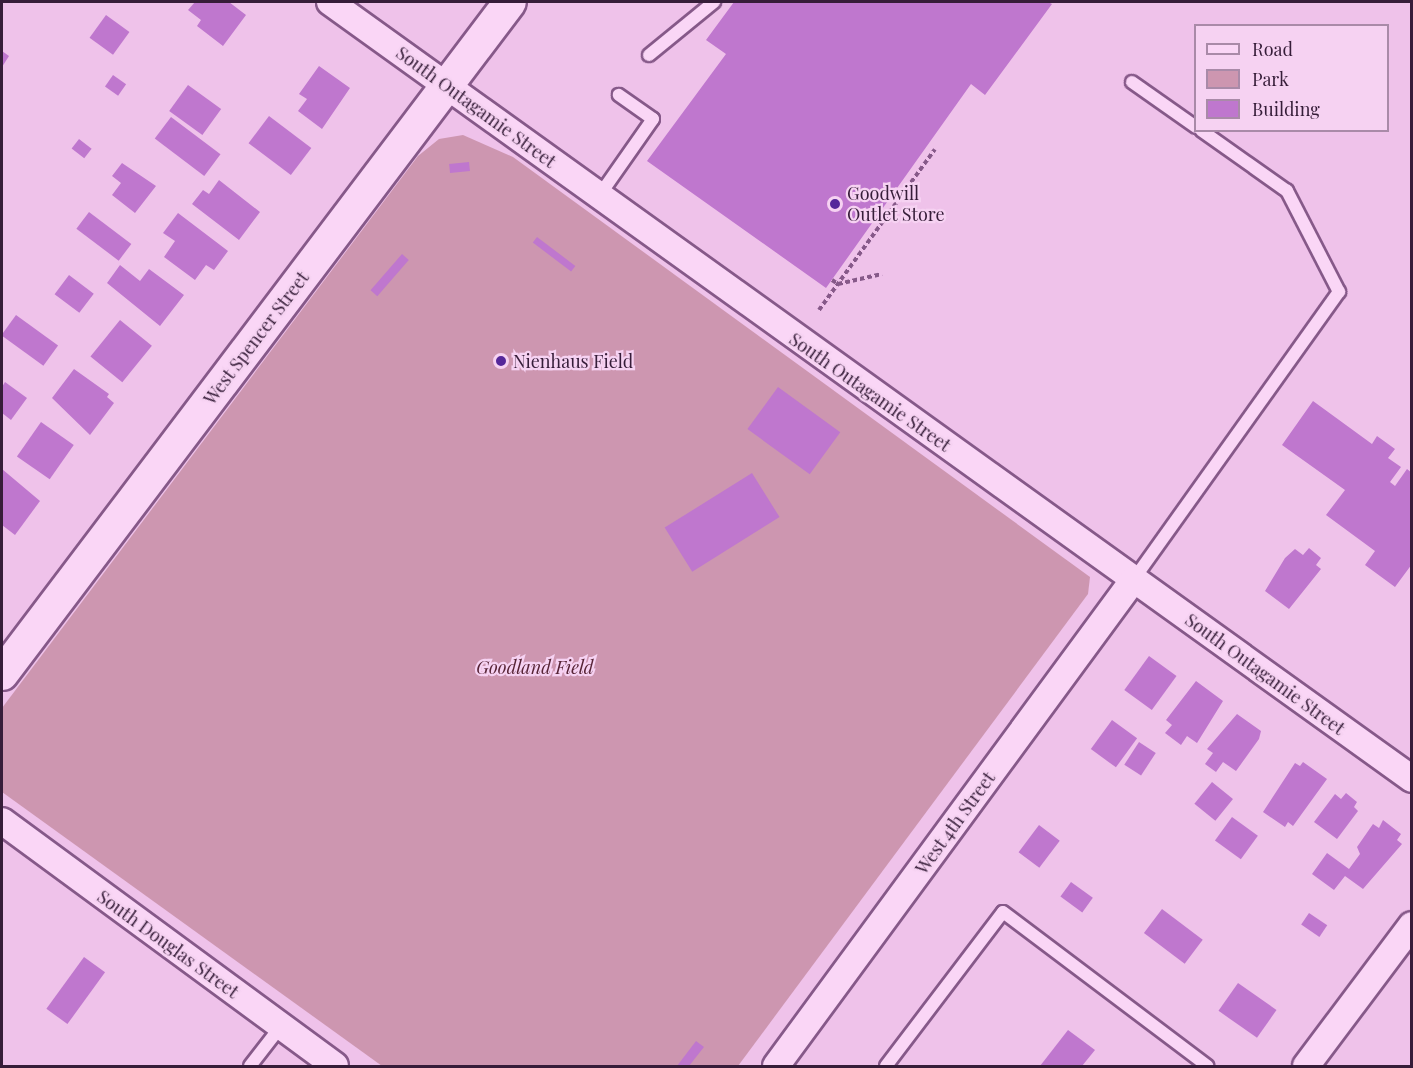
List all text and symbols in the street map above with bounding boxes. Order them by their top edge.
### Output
legend [1194,24,1389,132]
text: Road [1252,37,1293,61]
street label: South Outagamie Street [392,42,560,172]
text: Park [1252,67,1289,91]
text: Building [1252,97,1320,121]
place label: Goodwill Outlet Store [847,183,945,226]
marker: Goodwill Outlet Store [828,197,842,211]
street label: West Spencer Street [199,267,313,409]
street label: South Outagamie Street [785,328,955,456]
place label: Nienhaus Field [513,350,633,372]
marker: Nienhaus Field [494,354,508,368]
street label: South Outagamie Street [1181,609,1349,739]
park label: Goodland Field [476,656,594,678]
street label: West 4th Street [910,767,1000,879]
street label: South Douglas Street [93,886,243,1002]

